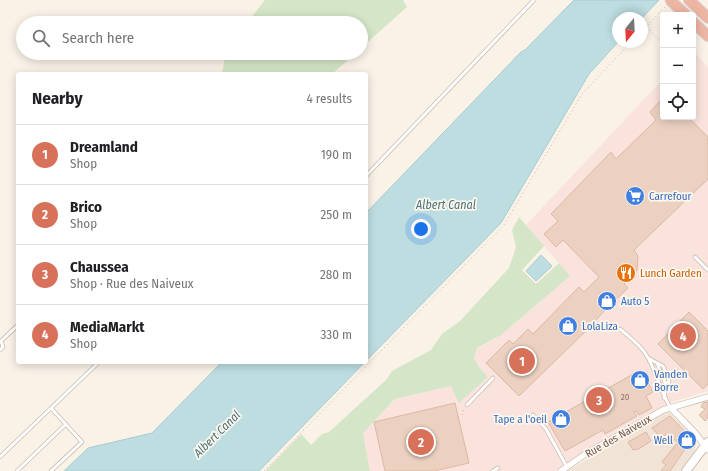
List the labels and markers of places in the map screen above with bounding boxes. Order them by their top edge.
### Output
supermarket icon: Carrefour [624,185,646,207]
place label: Carrefour [649,190,691,203]
restaurant icon: Lunch Garden [615,262,637,284]
place label: Lunch Garden [640,267,702,280]
shop icon: Auto 5 [596,290,618,312]
place label: Auto 5 [621,295,649,308]
shop icon: LolaLiza [557,315,579,337]
place label: LolaLiza [582,320,618,333]
pin: 4 [670,321,696,351]
pin: 1 [509,346,535,376]
place label: Vanden Borre [654,368,687,394]
shop icon: Vanden Borre [629,369,651,391]
pin: 3 [586,385,612,415]
shop icon: Tape a l'oeil [550,408,572,430]
place label: Tape a l'oeil [493,413,547,426]
pin: 2 [408,427,434,457]
shop icon: Well [676,429,698,451]
place label: Well [654,434,673,447]

